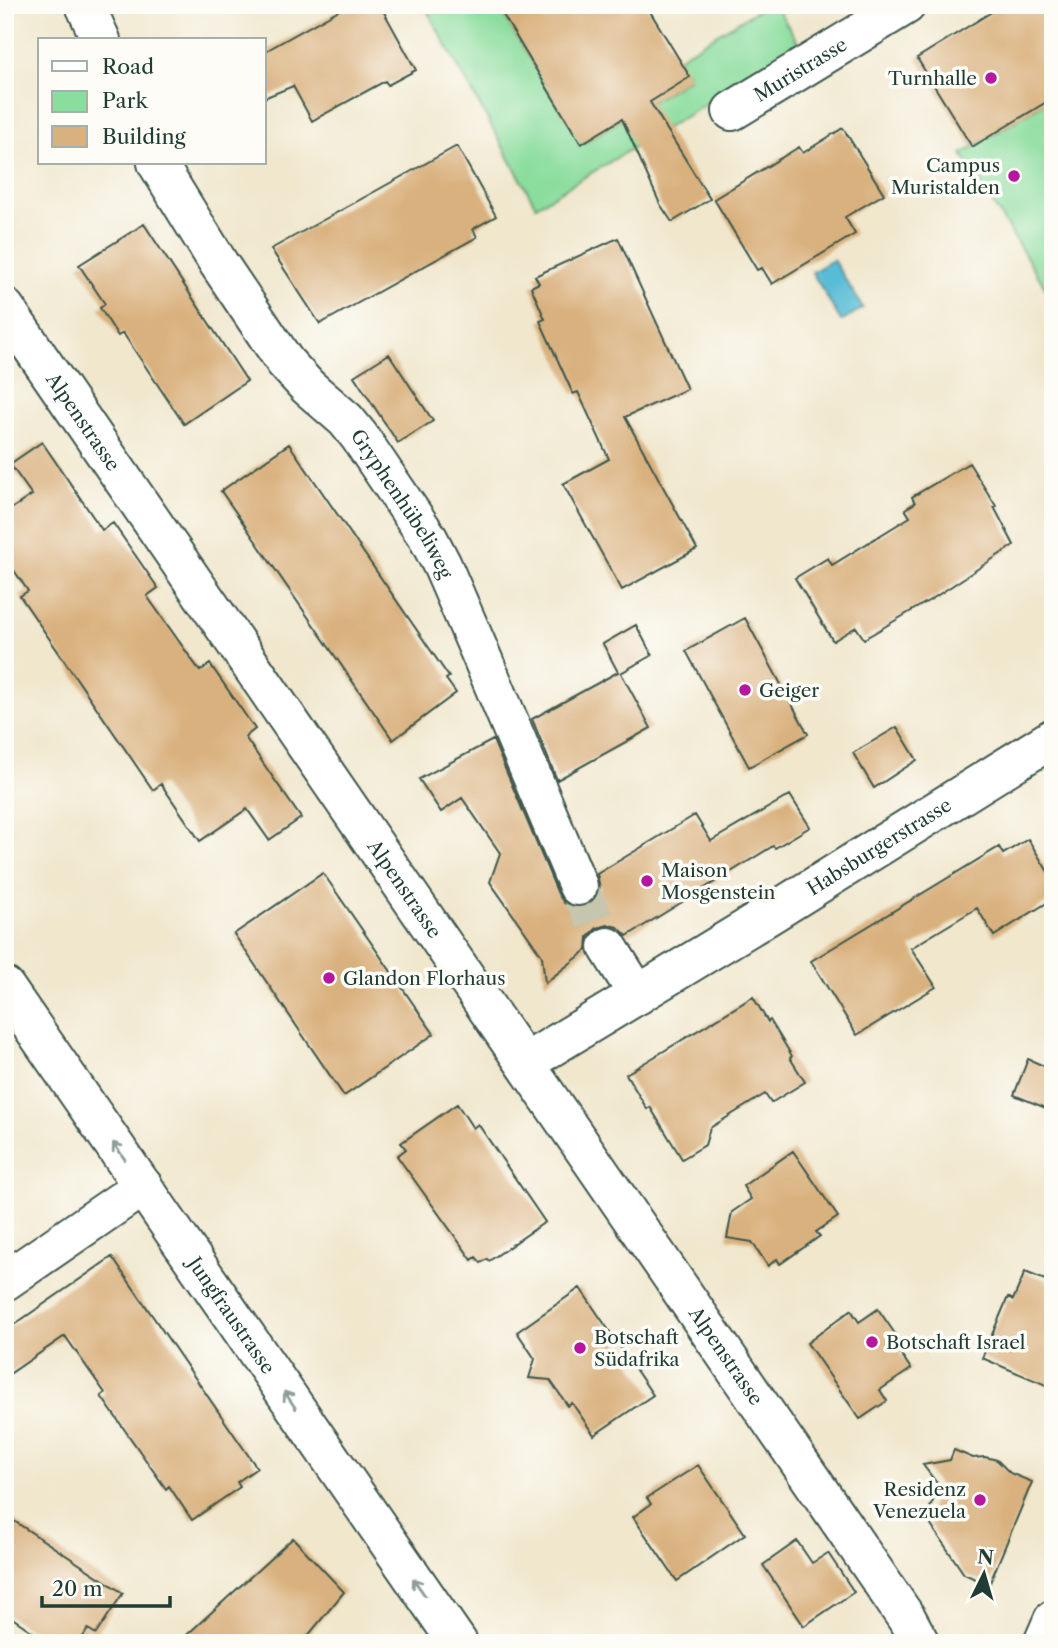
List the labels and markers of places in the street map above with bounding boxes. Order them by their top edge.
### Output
place label: Turnhalle [888,67,977,90]
marker: Turnhalle [983,70,999,86]
place label: Campus Muristalden [891,154,1000,199]
marker: Campus Muristalden [1006,168,1022,184]
place label: Geiger [759,679,819,702]
marker: Geiger [737,682,753,698]
place label: Maison Mosgenstein [661,859,775,904]
marker: Maison Mosgenstein [639,873,655,889]
place label: Glandon Florhaus [343,967,506,990]
marker: Glandon Florhaus [321,970,337,986]
place label: Botschaft Südafrika [594,1326,680,1371]
place label: Botschaft Israel [886,1331,1026,1354]
marker: Botschaft Israel [864,1334,880,1350]
marker: Botschaft Südafrika [572,1340,588,1356]
place label: Residenz Venezuela [872,1478,966,1523]
marker: Residenz Venezuela [972,1492,988,1508]

